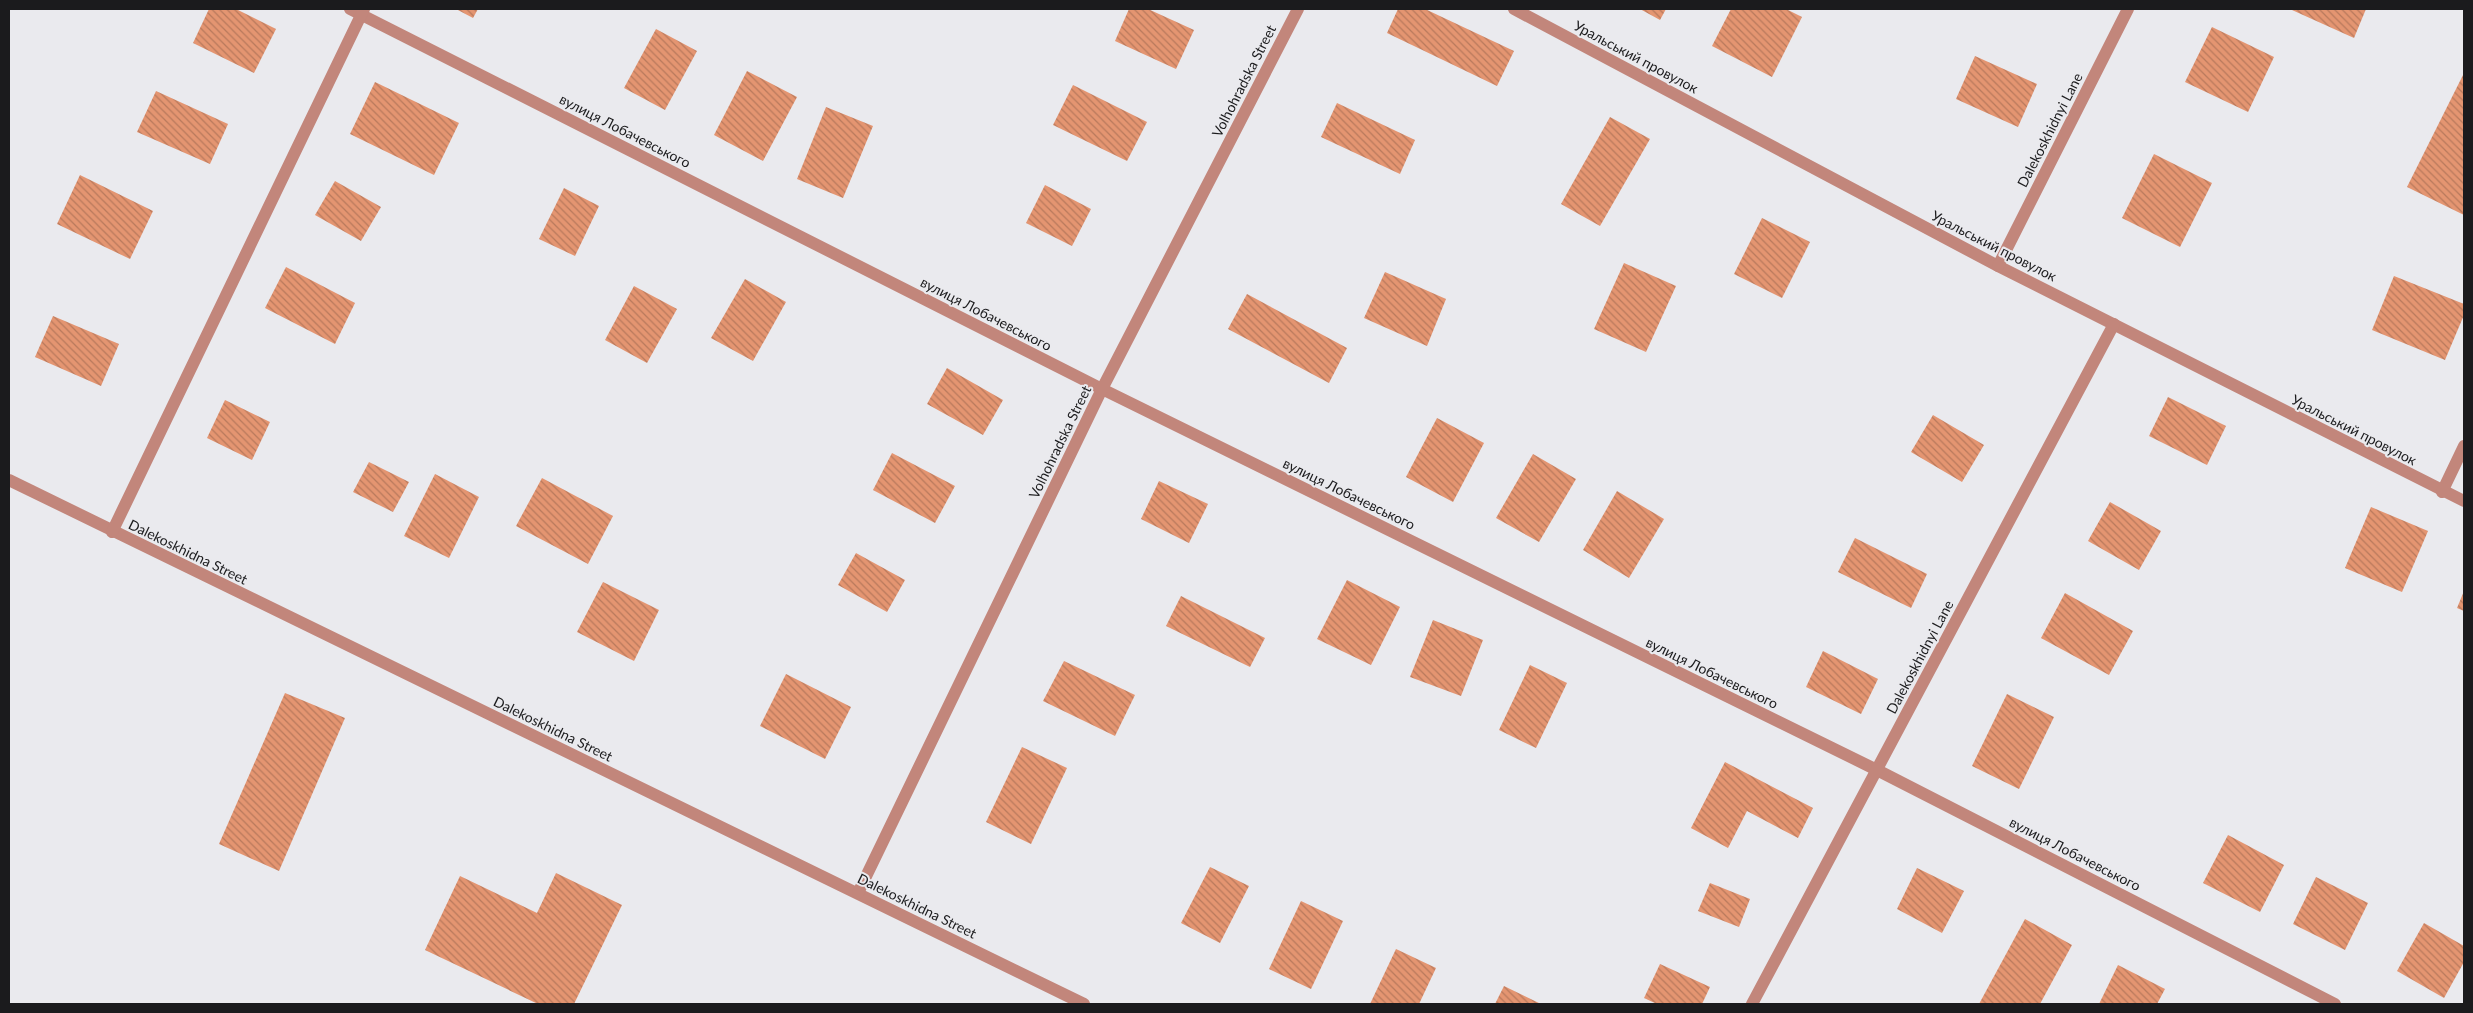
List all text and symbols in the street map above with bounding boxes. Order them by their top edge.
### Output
street label: Уральський провулок [1571,17,1702,97]
street label: Volhohradska Street [1208,22,1279,140]
street label: Dalekoskhidnyi Lane [2013,70,2086,190]
street label: вулиця Лобачевського [557,90,694,171]
street label: Уральський провулок [1929,207,2060,285]
street label: вулиця Лобачевського [918,273,1055,354]
street label: Volhohradska Street [1025,383,1094,501]
street label: Уральський провулок [2289,391,2420,469]
street label: вулиця Лобачевського [1280,454,1418,533]
street label: Dalekoskhidna Street [126,515,250,588]
street label: Dalekoskhidnyi Lane [1882,597,1957,716]
street label: вулиця Лобачевського [1643,633,1781,712]
street label: Dalekoskhidna Street [491,692,615,765]
street label: вулиця Лобачевського [2007,813,2144,894]
street label: Dalekoskhidna Street [855,869,979,942]

